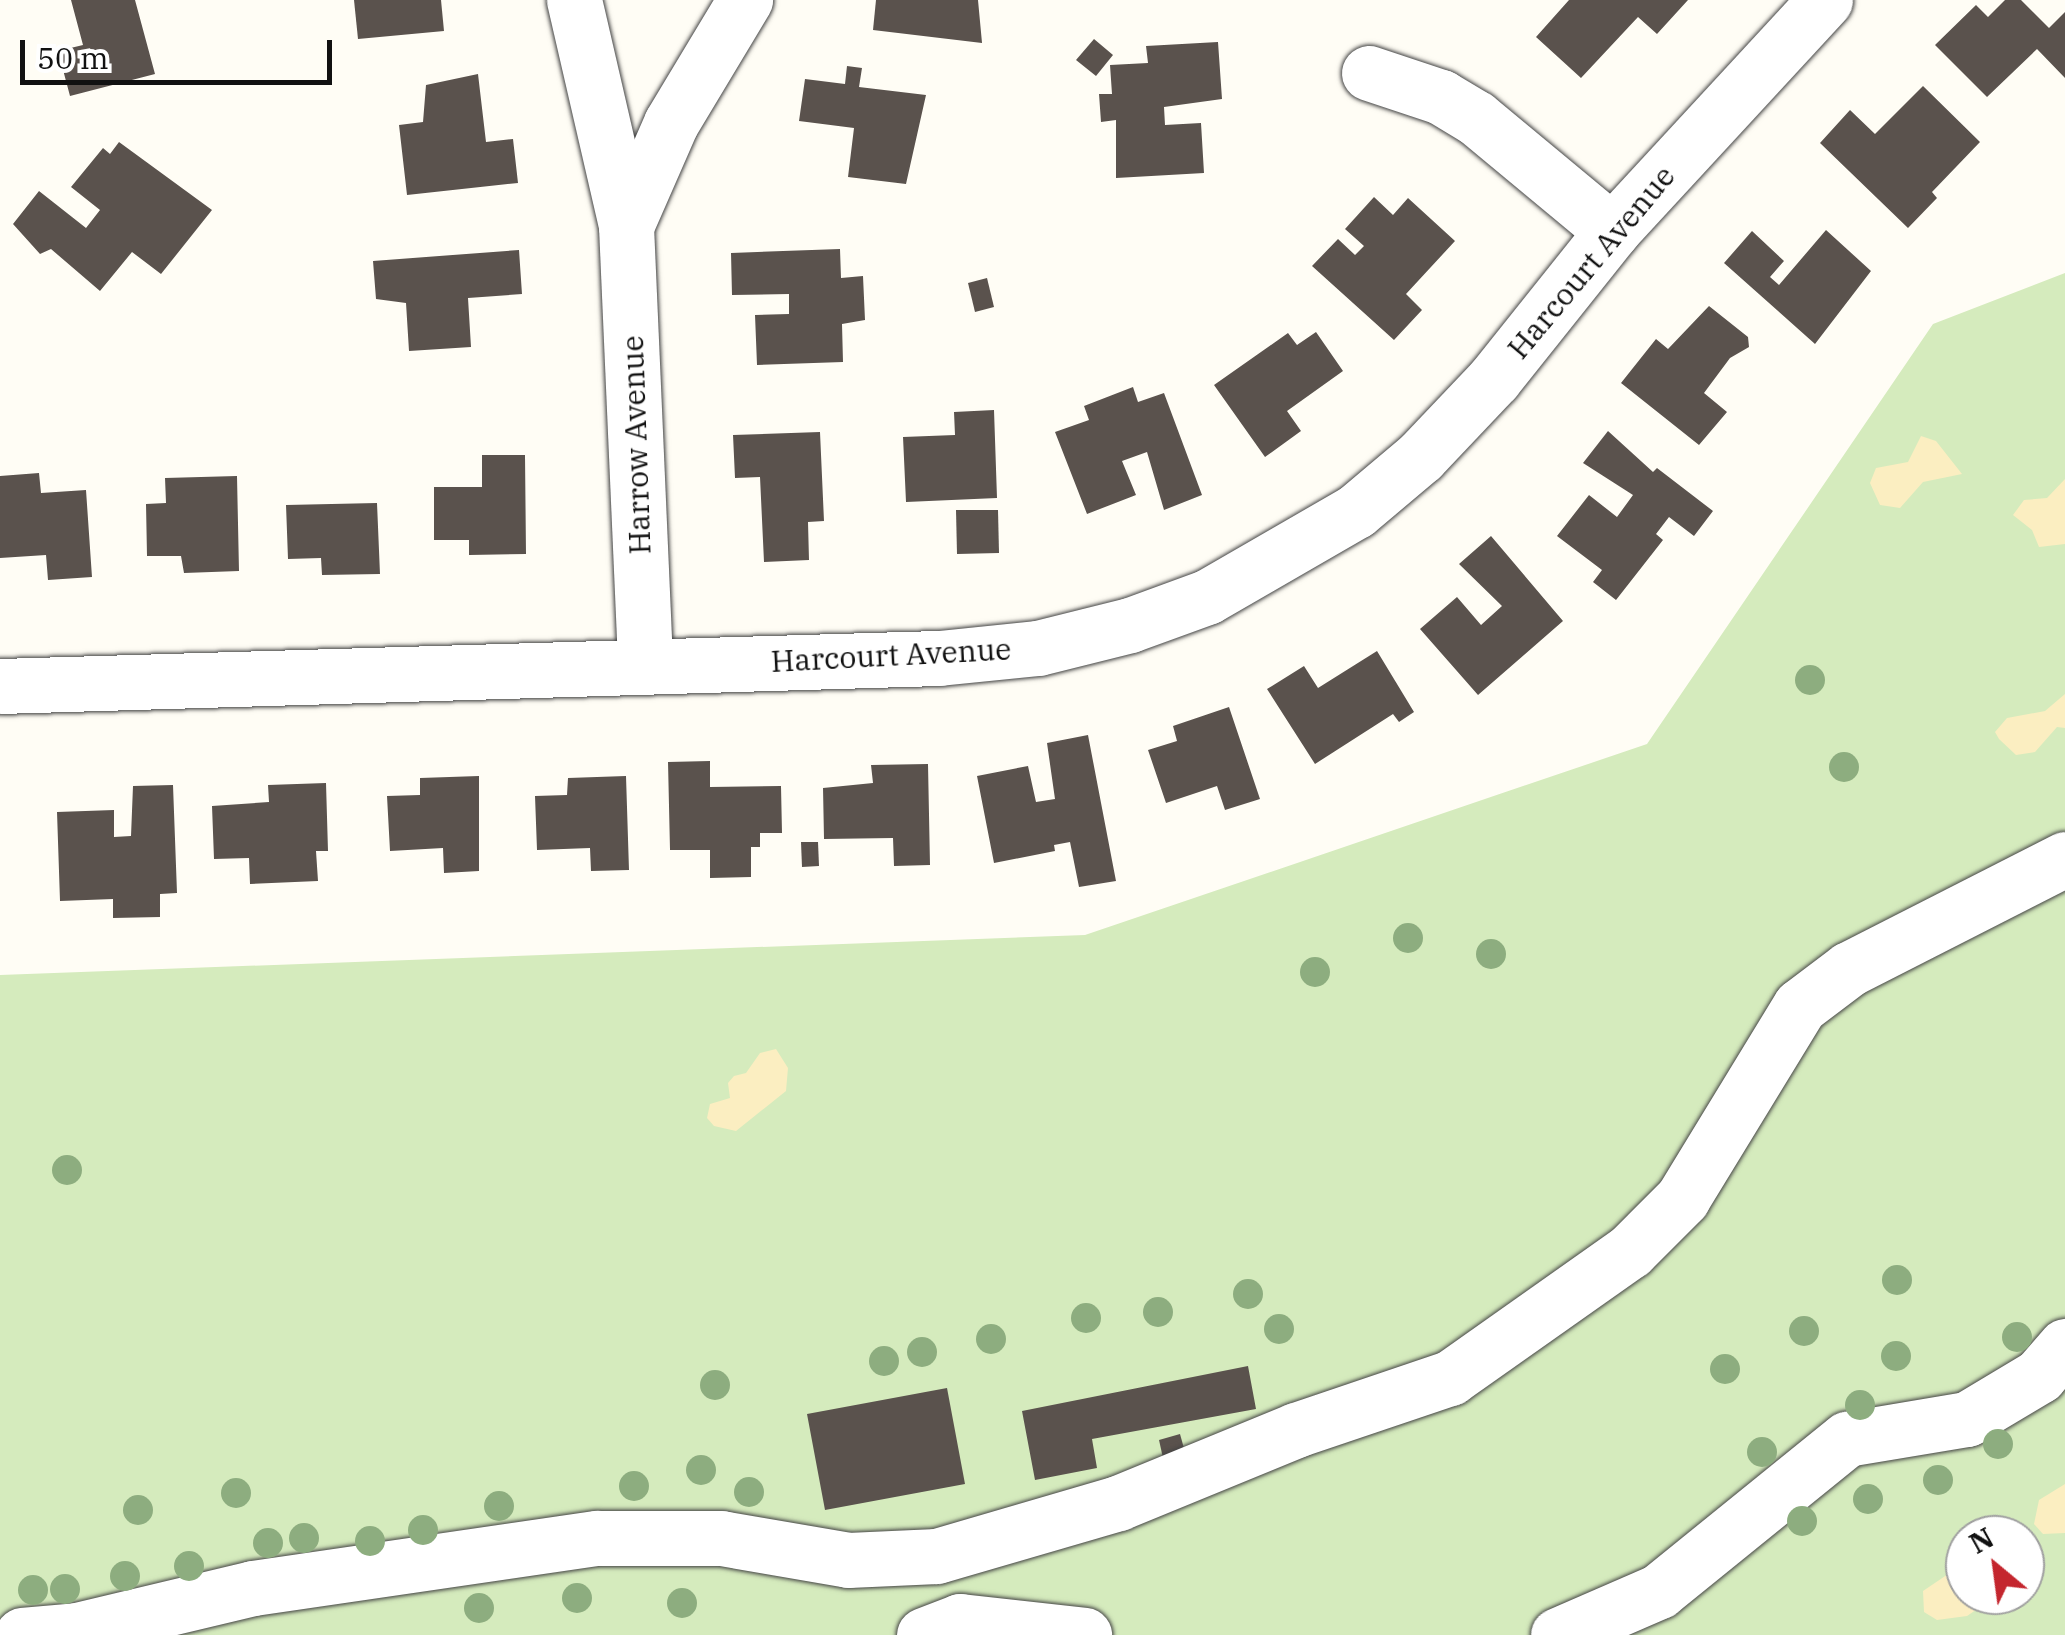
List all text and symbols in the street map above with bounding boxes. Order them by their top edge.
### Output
scale bar [25,20,338,82]
text: 50 m [37,38,109,77]
street label: Harcourt Avenue [1500,158,1682,366]
street label: Harrow Avenue [614,335,658,555]
street label: Harcourt Avenue [770,631,1012,679]
north arrow [1945,1515,2045,1615]
text: N [1963,1519,2000,1562]

